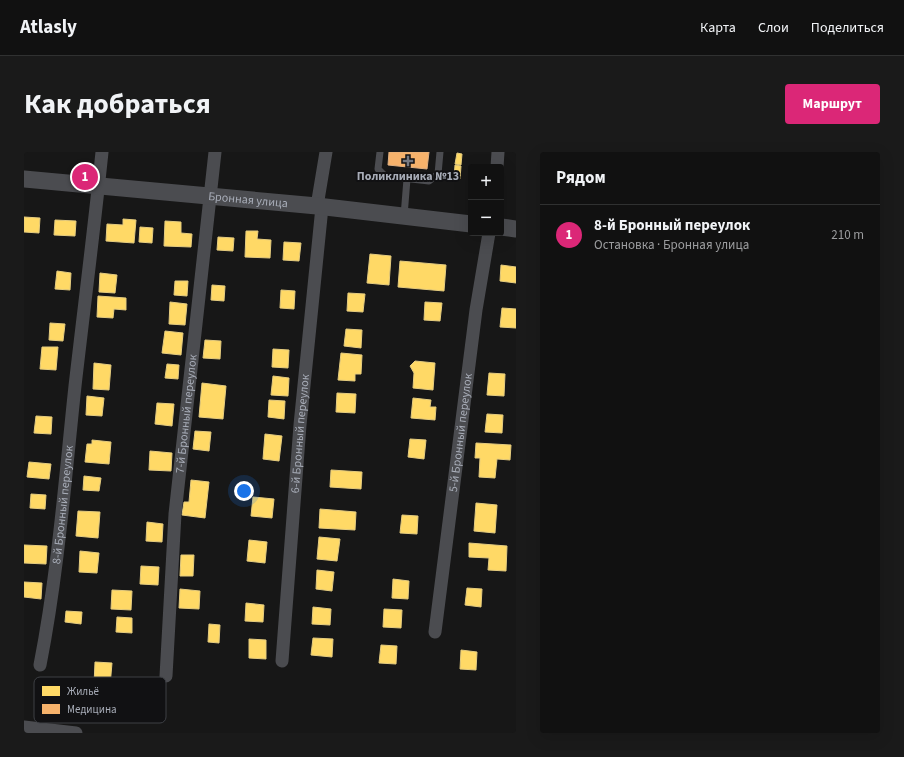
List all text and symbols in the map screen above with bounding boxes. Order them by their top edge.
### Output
text: Atlasly [20,14,77,41]
text: Карта [700,18,736,38]
text: Слои [758,18,789,38]
text: Поделиться [811,18,884,38]
text: Как добраться [24,84,211,124]
button: Маршрут [785,84,880,124]
marker: Поликлиника №13 [402,155,414,167]
pin: 1 [72,162,98,192]
map controls [468,164,504,236]
button: + [468,164,504,200]
text: Рядом [556,166,606,190]
place label: Поликлиника №13 [357,168,459,185]
street label: Бронная улица [207,188,289,212]
button: − [468,200,504,236]
text: 8-й Бронный переулок [594,215,750,236]
text: 1 [566,226,572,244]
text: 210 m [831,226,864,244]
text: Остановка · Бронная улица [594,236,749,254]
street label: 7-й Бронный переулок [172,354,202,474]
street label: 5-й Бронный переулок [445,372,477,493]
street label: 6-й Бронный переулок [287,373,314,494]
street label: 8-й Бронный переулок [48,445,78,565]
your location [234,481,254,501]
legend [34,677,166,723]
text: Жильё [67,684,100,699]
text: Медицина [67,702,117,717]

